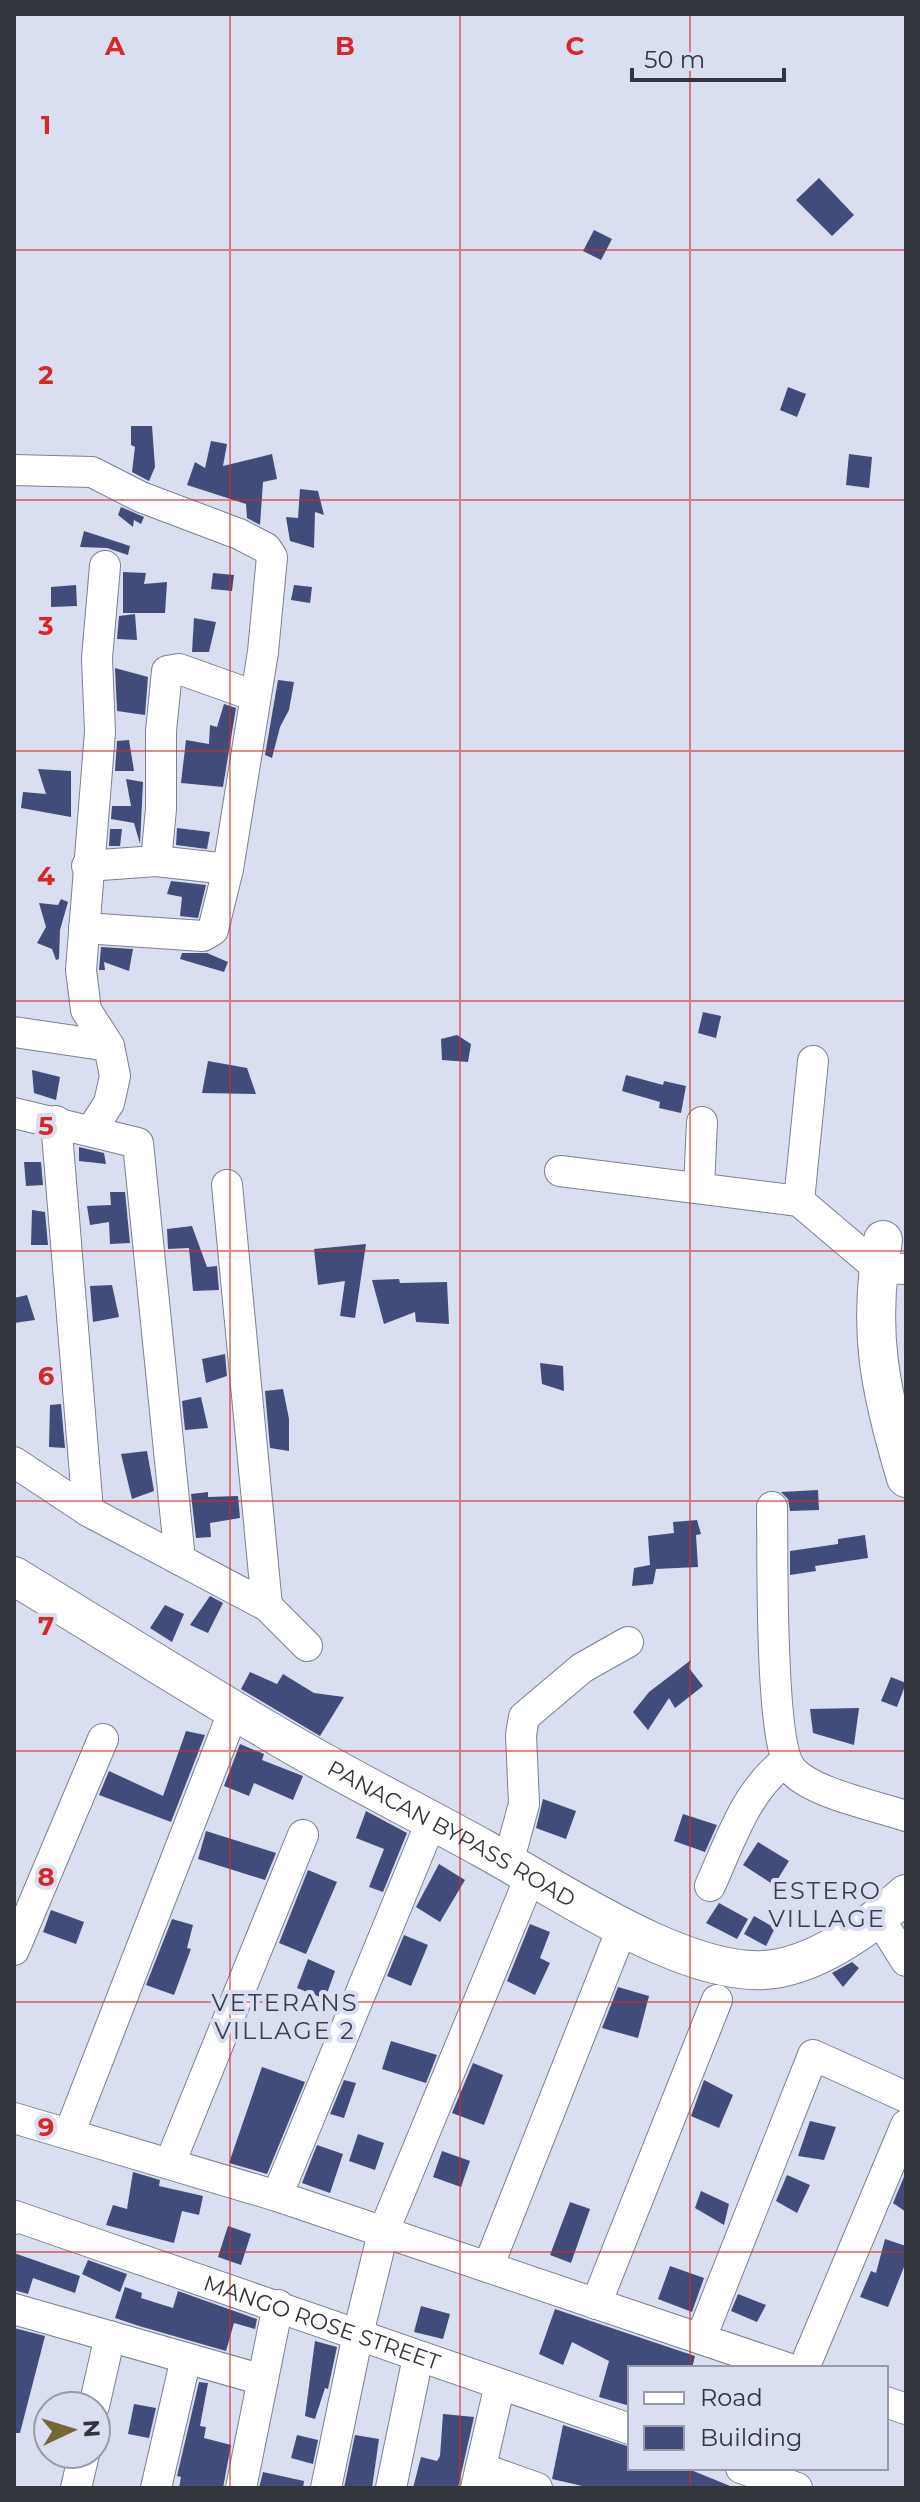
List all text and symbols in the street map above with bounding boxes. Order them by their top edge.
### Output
text: A [104,30,126,62]
text: B [335,30,355,62]
text: C [566,30,585,62]
scale bar [632,32,784,82]
text: 50 m [644,45,705,74]
text: 1 [41,109,51,141]
text: 2 [38,359,54,391]
text: 3 [37,610,54,642]
text: 4 [37,860,55,892]
text: 5 [38,1110,54,1142]
text: 6 [38,1360,55,1392]
text: 7 [38,1610,54,1642]
street label: PANACAN BYPASS ROAD [323,1754,581,1913]
text: 8 [37,1861,55,1893]
district label: ESTERO VILLAGE [768,1876,886,1933]
district label: VETERANS VILLAGE 2 [211,1988,359,2045]
text: 9 [38,2111,54,2143]
street label: MANGO ROSE STREET [200,2269,444,2376]
legend [628,2366,888,2470]
text: Road [700,2383,763,2412]
north arrow [32,2390,112,2470]
text: N [77,2419,106,2438]
text: Building [700,2423,803,2452]

